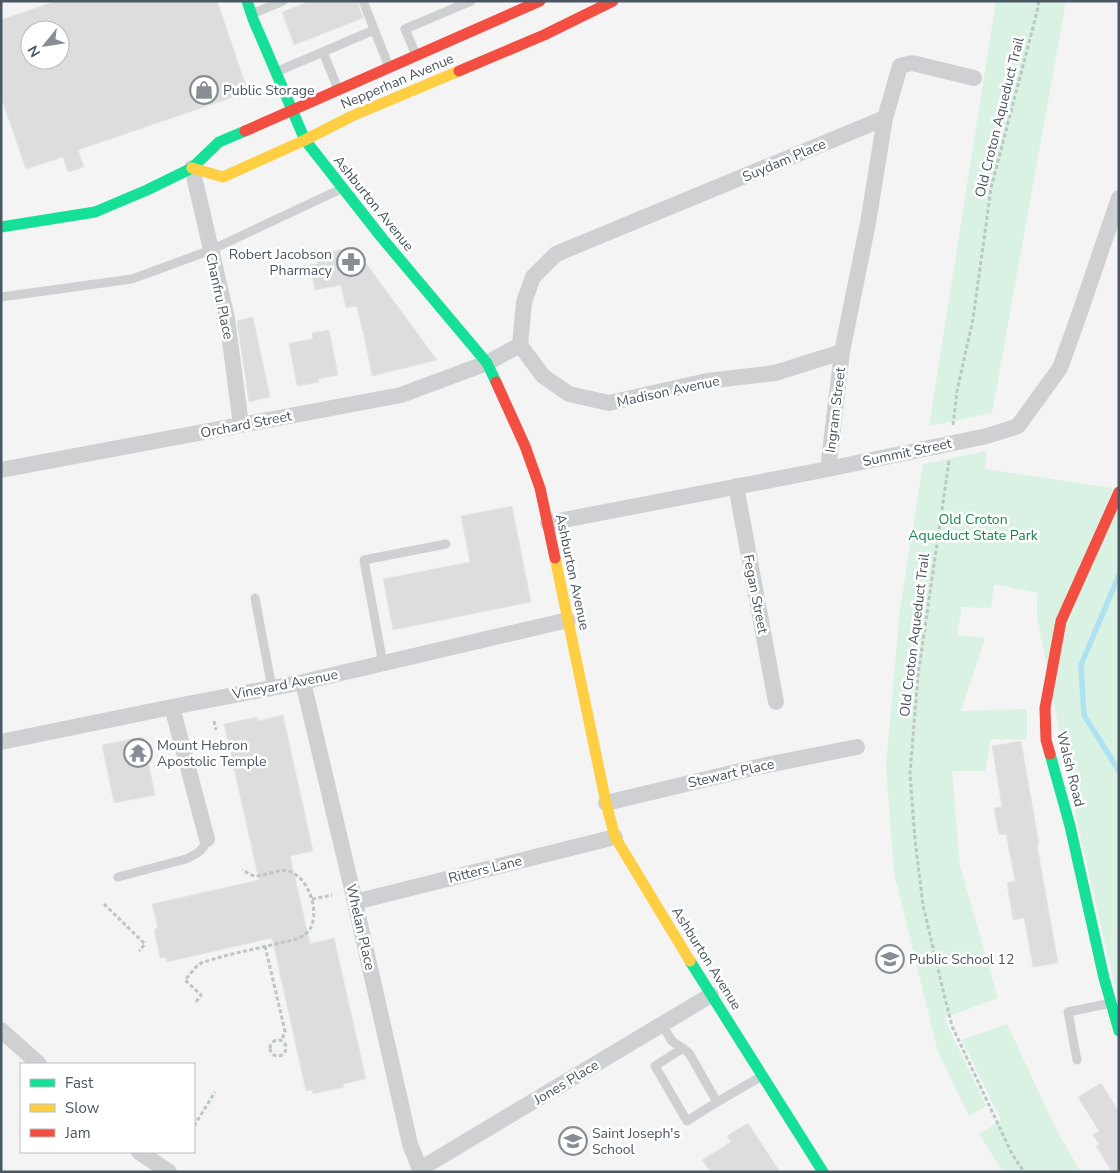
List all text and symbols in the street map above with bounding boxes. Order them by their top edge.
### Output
north arrow [20,20,70,70]
street label: Old Croton Aqueduct Trail [970,34,1029,199]
text: N [23,42,45,61]
street label: Nepperhan Avenue [338,49,457,114]
shop icon: Public Storage [189,75,219,105]
place label: Public Storage [223,81,314,100]
street label: Suydam Place [740,134,829,187]
street label: Ashburton Avenue [329,151,418,255]
place label: Robert Jacobson Pharmacy [229,245,333,280]
pharmacy icon: Robert Jacobson Pharmacy [336,247,366,277]
street label: Chanfru Place [201,251,238,341]
street label: Ingram Street [821,366,850,454]
street label: Madison Avenue [615,371,721,412]
street label: Orchard Street [199,406,293,443]
street label: Summit Street [861,434,953,471]
park label: Old Croton Aqueduct State Park [908,510,1039,545]
street label: Ashburton Avenue [551,512,594,632]
street label: Old Croton Aqueduct Trail [895,551,934,718]
street label: Fegan Street [739,553,773,635]
street label: Vineyard Avenue [230,665,339,704]
street label: Walsh Road [1052,729,1089,809]
place label: Mount Hebron Apostolic Temple [157,736,266,771]
temple icon: Mount Hebron Apostolic Temple [123,738,153,768]
street label: Stewart Place [686,754,776,793]
street label: Ritters Lane [446,851,524,888]
street label: Whelan Place [341,882,380,972]
street label: Ashburton Avenue [667,903,746,1013]
school or university icon: Public School 12 [875,944,905,974]
place label: Public School 12 [909,950,1014,969]
street label: Jones Place [530,1056,602,1110]
legend [20,1063,195,1153]
text: Fast [65,1073,94,1093]
text: Slow [65,1098,100,1118]
text: Jam [64,1123,91,1143]
place label: Saint Joseph's School [592,1124,680,1159]
school or university icon: Saint Joseph's School [558,1126,588,1156]

